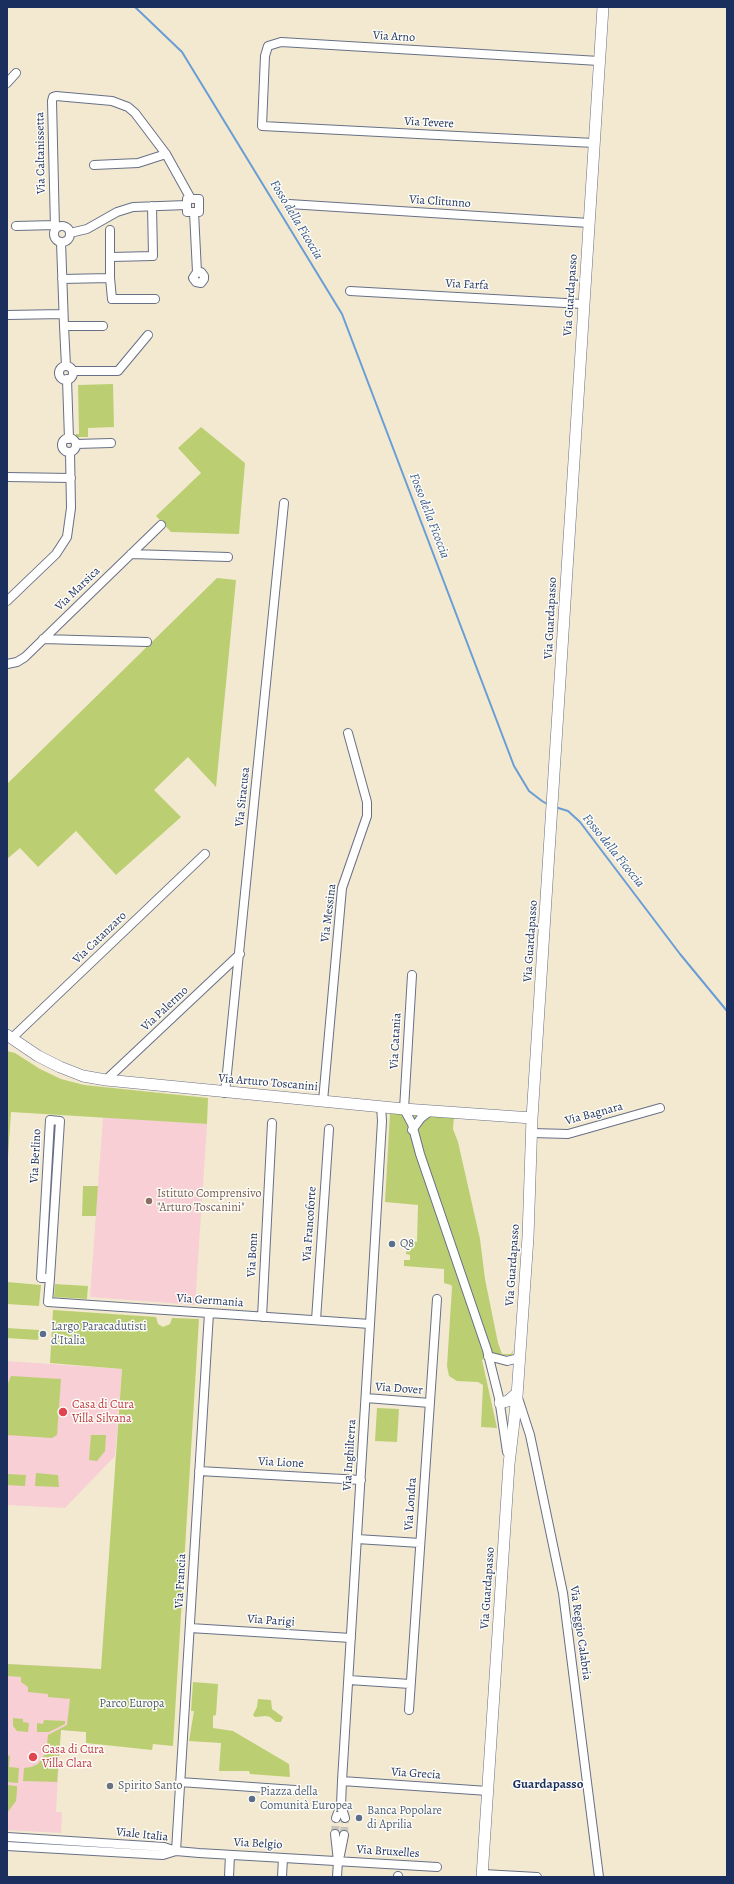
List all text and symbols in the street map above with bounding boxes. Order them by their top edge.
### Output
street label: Via Arno [373,29,415,45]
street label: Via Caltanissetta [33,112,49,194]
street label: Via Tevere [404,115,454,131]
water label: Fosso della Ficoccia [266,177,326,263]
street label: Via Clitunno [409,193,471,211]
street label: Via Guardapasso [561,254,581,336]
street label: Via Farfa [445,277,489,293]
water label: Fosso della Ficoccia [406,471,452,561]
street label: Via Marsica [52,564,104,614]
street label: Via Guardapasso [542,577,560,659]
street label: Via Siracusa [233,766,253,828]
water label: Fosso della Ficoccia [579,811,647,891]
street label: Via Messina [318,883,340,943]
street label: Via Guardapasso [521,900,541,982]
street label: Via Catanzaro [70,909,130,967]
street label: Via Palermo [139,984,191,1034]
street label: Via Catania [387,1012,405,1070]
street label: Via Arturo Toscanini [218,1071,318,1095]
street label: Via Bagnara [564,1099,624,1129]
street label: Via Berlino [27,1129,45,1183]
street label: Via Francoforte [300,1186,320,1262]
place label: Istituto Comprensivo "Arturo Toscanini" [157,1187,261,1215]
marker: Istituto Comprensivo "Arturo Toscanini" [144,1196,154,1206]
street label: Via Guardapasso [503,1224,523,1306]
street label: Via Bonn [245,1232,261,1278]
place label: Q8 [400,1237,414,1251]
marker: Q8 [387,1239,397,1249]
street label: Via Germania [176,1291,244,1311]
place label: Largo Paracadutisti d'Italia [51,1320,147,1348]
marker: Largo Paracadutisti d'Italia [38,1329,48,1339]
street label: Via Dover [375,1380,423,1398]
place label: Casa di Cura Villa Silvana [72,1398,134,1426]
marker: Casa di Cura Villa Silvana [57,1406,69,1418]
street label: Via Inghilterra [340,1419,360,1491]
street label: Via Lione [258,1455,304,1471]
street label: Via Londra [402,1477,420,1531]
street label: Via Guardapasso [478,1547,498,1629]
street label: Via Francia [172,1553,190,1609]
street label: Via Reggio Calabria [566,1585,594,1681]
street label: Via Parigi [247,1612,295,1630]
park label: Parco Europa [99,1697,165,1711]
place label: Casa di Cura Villa Clara [42,1743,104,1771]
marker: Casa di Cura Villa Clara [27,1751,39,1763]
street label: Via Grecia [391,1765,441,1783]
district label: Guardapasso [513,1777,583,1793]
place label: Spirito Santo [118,1779,183,1793]
marker: Spirito Santo [105,1781,115,1791]
place label: Piazza della Comunità Europea [260,1785,353,1813]
marker: Piazza della Comunità Europea [247,1794,257,1804]
place label: Banca Popolare di Aprilia [367,1804,442,1832]
marker: Banca Popolare di Aprilia [354,1813,364,1823]
street label: Viale Italia [115,1825,169,1845]
street label: Via Belgio [233,1836,283,1852]
street label: Via Bruxelles [356,1843,420,1861]

